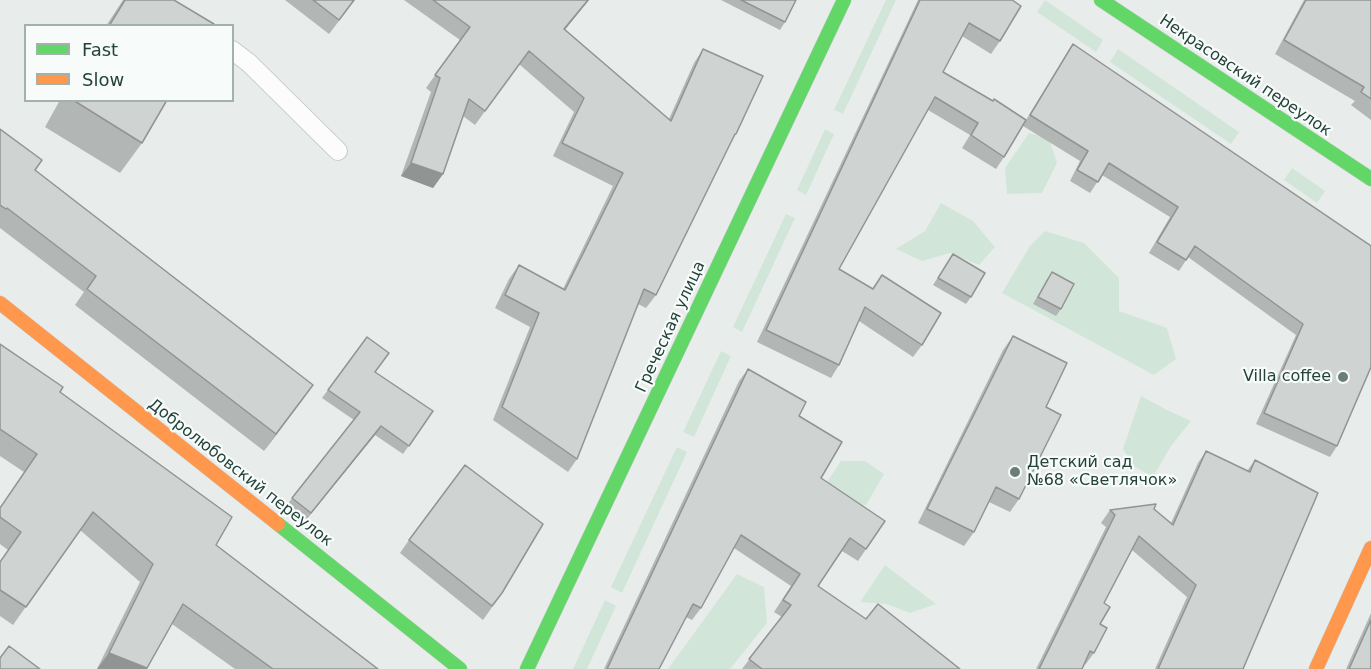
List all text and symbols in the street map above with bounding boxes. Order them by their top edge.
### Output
street label: Некрасовский переулок [1155,11,1335,141]
legend [24,24,234,102]
text: Fast [82,39,118,60]
text: Slow [82,69,124,90]
street label: Греческая улица [632,258,710,396]
place label: Villa coffee [1243,367,1331,387]
marker: Villa coffee [1336,370,1350,384]
street label: Добролюбовский переулок [144,395,336,551]
place label: Детский сад №68 «Светлячок» [1027,453,1177,491]
marker: Детский сад №68 «Светлячок» [1008,465,1022,479]

